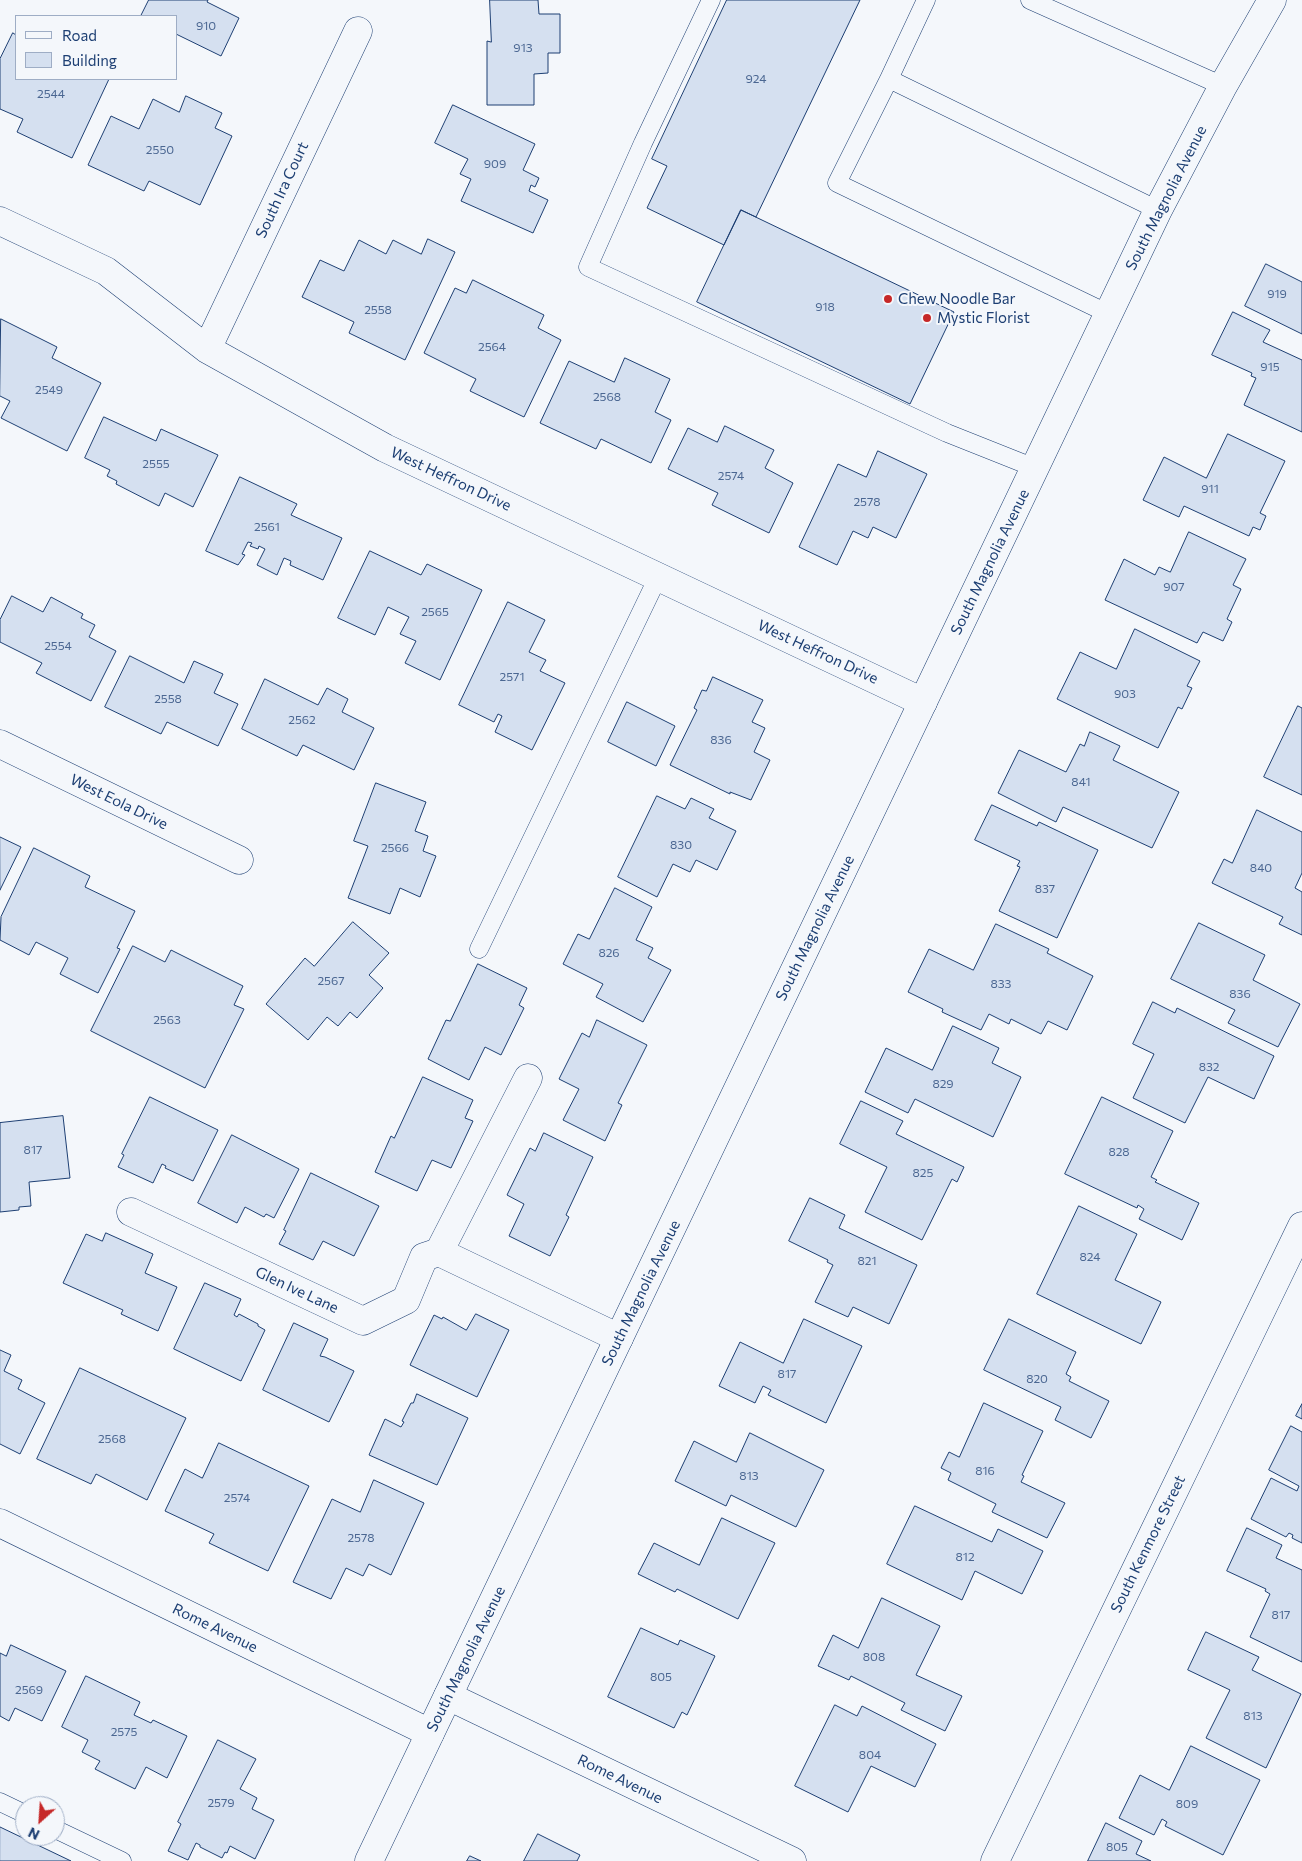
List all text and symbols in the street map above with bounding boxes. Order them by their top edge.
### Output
legend [15,15,178,80]
house number: 910 [196,19,216,33]
text: Road [62,26,97,44]
house number: 913 [513,41,533,55]
text: Building [62,51,117,69]
house number: 924 [746,72,766,86]
house number: 2544 [37,87,65,101]
street label: South Magnolia Avenue [1122,123,1210,273]
street label: South Ira Court [252,139,312,241]
house number: 2550 [146,143,174,157]
house number: 909 [484,157,506,171]
house number: 919 [1267,287,1287,301]
place label: Chew Noodle Bar [898,290,1015,308]
marker: Chew Noodle Bar [882,293,894,305]
house number: 918 [815,300,835,314]
house number: 2558 [364,303,392,317]
place label: Mystic Florist [937,309,1030,327]
marker: Mystic Florist [921,312,933,324]
house number: 2564 [478,340,506,354]
house number: 915 [1260,360,1280,374]
house number: 2549 [35,383,63,397]
house number: 2568 [593,390,621,404]
street label: West Heffron Drive [388,443,514,515]
house number: 2555 [142,457,170,471]
house number: 2574 [718,469,744,483]
house number: 911 [1201,482,1219,496]
street label: South Magnolia Avenue [947,486,1033,638]
house number: 2578 [853,495,881,509]
house number: 2561 [254,520,280,534]
house number: 907 [1163,580,1185,594]
house number: 2565 [421,605,449,619]
street label: West Heffron Drive [755,616,881,688]
house number: 2554 [44,639,72,653]
house number: 2571 [499,670,525,684]
house number: 903 [1114,687,1136,701]
house number: 2558 [154,692,182,706]
house number: 2562 [288,713,316,727]
house number: 836 [710,733,732,747]
street label: West Eola Drive [67,771,171,833]
house number: 841 [1071,775,1091,789]
house number: 830 [670,838,692,852]
house number: 2566 [381,841,409,855]
street label: South Magnolia Avenue [772,852,858,1004]
house number: 840 [1250,861,1272,875]
house number: 837 [1035,882,1055,896]
house number: 826 [598,946,620,960]
house number: 2567 [317,974,345,988]
house number: 833 [991,977,1011,991]
house number: 836 [1229,987,1251,1001]
house number: 2563 [153,1013,181,1027]
house number: 832 [1199,1060,1219,1074]
house number: 829 [932,1077,954,1091]
house number: 817 [24,1143,42,1157]
house number: 828 [1108,1145,1130,1159]
house number: 825 [913,1166,933,1180]
street label: South Magnolia Avenue [598,1217,684,1369]
house number: 824 [1080,1250,1100,1264]
house number: 821 [857,1254,877,1268]
street label: Glen Ive Lane [253,1263,341,1317]
house number: 817 [778,1367,796,1381]
house number: 820 [1026,1372,1048,1386]
house number: 2568 [98,1432,126,1446]
house number: 816 [975,1464,995,1478]
house number: 813 [739,1469,759,1483]
street label: South Kenmore Street [1107,1472,1189,1616]
house number: 2574 [224,1491,250,1505]
house number: 2578 [347,1531,375,1545]
house number: 812 [955,1550,975,1564]
street label: South Magnolia Avenue [423,1583,509,1735]
street label: Rome Avenue [170,1600,260,1656]
house number: 817 [1272,1608,1290,1622]
house number: 808 [863,1650,885,1664]
house number: 805 [650,1670,672,1684]
house number: 2569 [15,1683,43,1697]
house number: 813 [1243,1709,1263,1723]
house number: 2575 [111,1725,137,1739]
house number: 804 [859,1748,881,1762]
street label: Rome Avenue [575,1751,665,1807]
north arrow [15,1796,65,1846]
house number: 2579 [207,1796,235,1810]
house number: 809 [1176,1797,1198,1811]
text: N [25,1824,42,1844]
house number: 805 [1106,1840,1128,1854]

